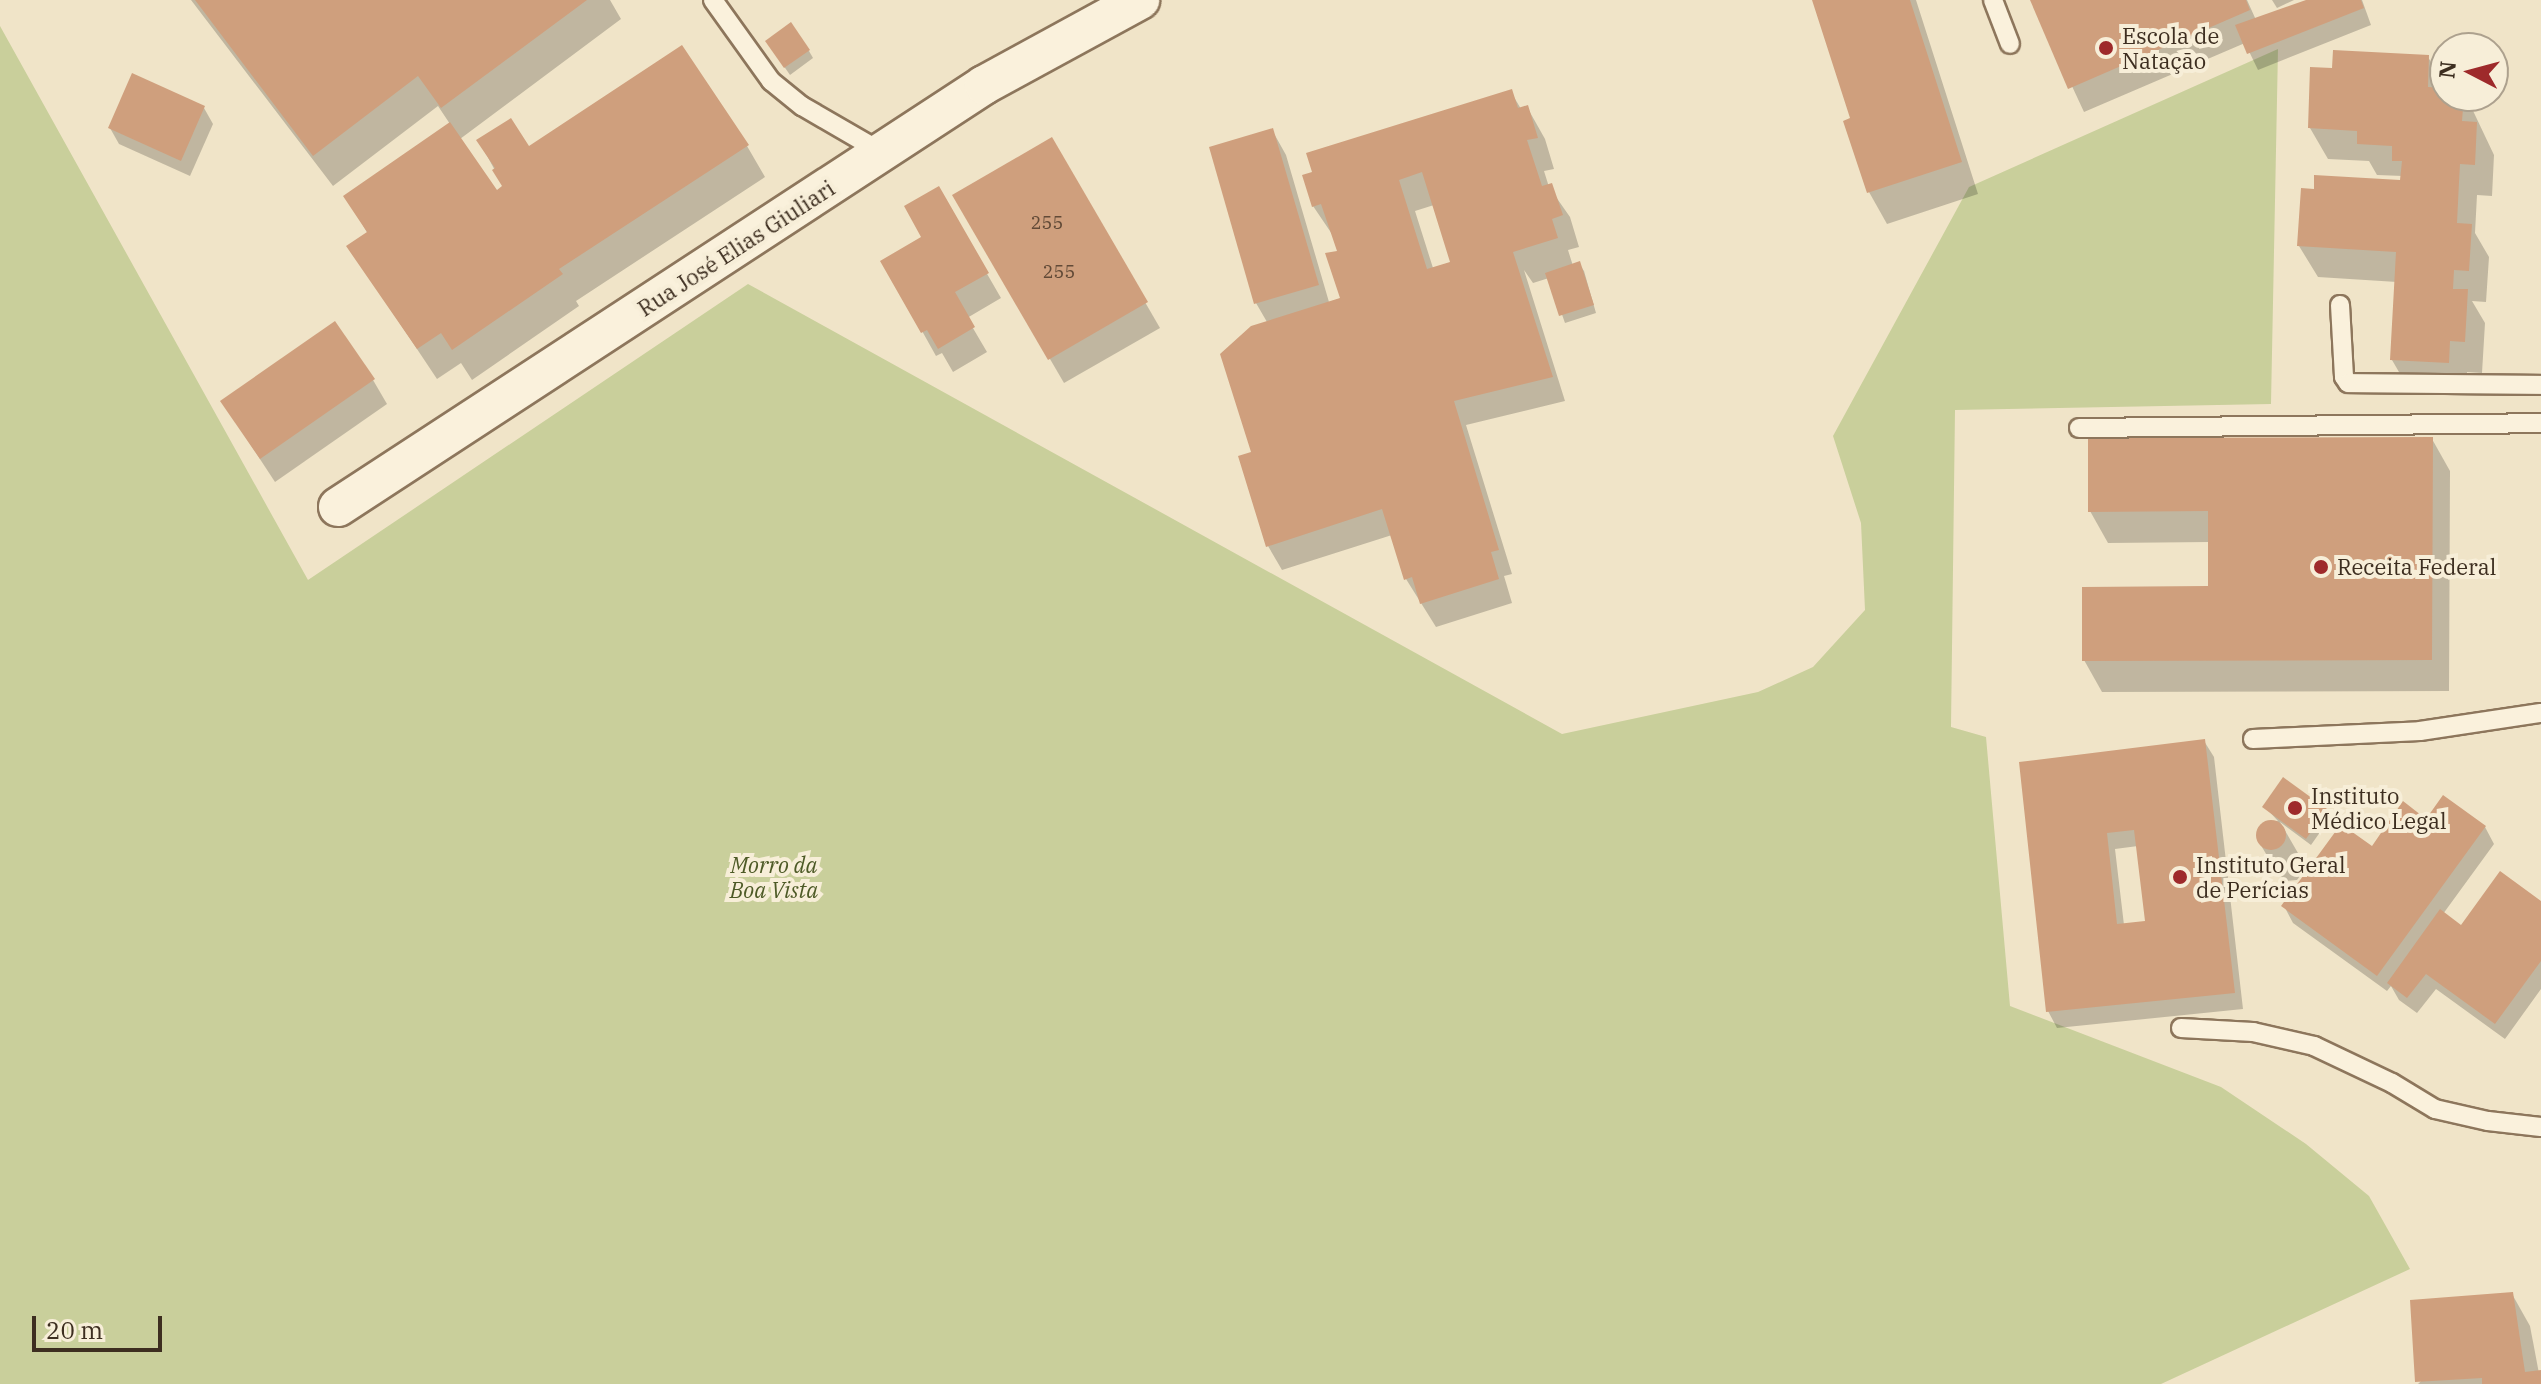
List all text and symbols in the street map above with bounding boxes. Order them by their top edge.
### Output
place label: Escola de Natação [2122,22,2219,74]
north arrow [2429,32,2509,112]
marker: Escola de Natação [2097,39,2115,57]
text: N [2431,59,2462,80]
street label: Rua José Elias Giuliari [633,174,839,322]
house number: 255 [1031,212,1063,234]
house number: 255 [1043,261,1075,283]
place label: Receita Federal [2337,554,2496,580]
marker: Receita Federal [2312,558,2330,576]
place label: Instituto Médico Legal [2311,782,2447,834]
marker: Instituto Médico Legal [2286,799,2304,817]
park label: Morro da Boa Vista [730,851,818,902]
place label: Instituto Geral de Perícias [2196,851,2346,902]
marker: Instituto Geral de Perícias [2171,868,2189,886]
scale bar [36,1300,166,1350]
text: 20 m [46,1314,103,1346]

